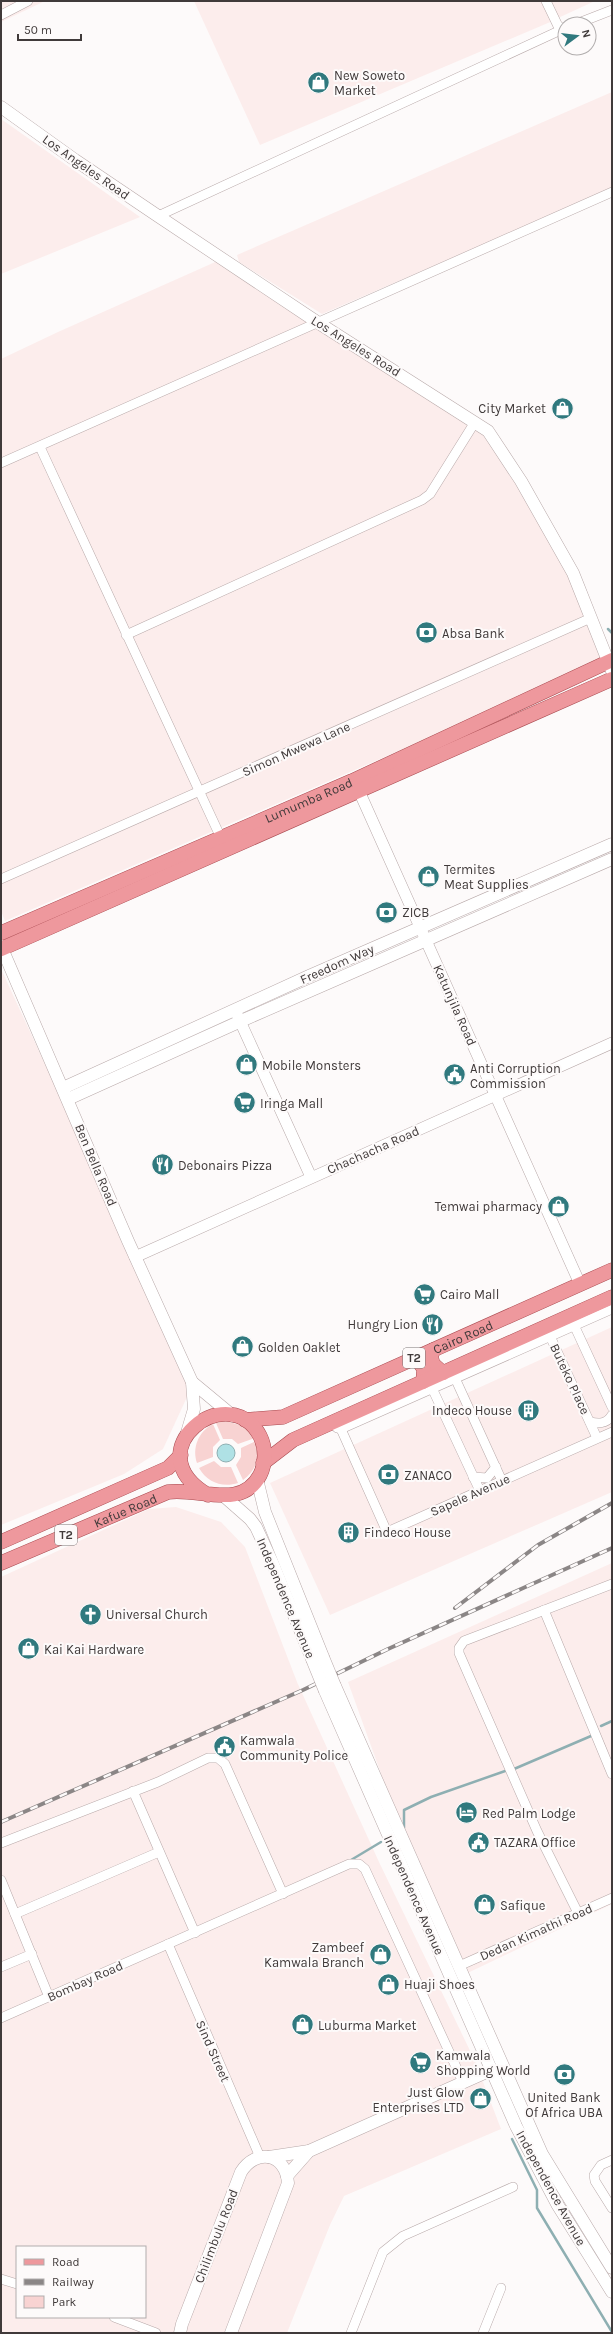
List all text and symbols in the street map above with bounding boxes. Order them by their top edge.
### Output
scale bar [18,16,81,42]
north arrow [557,16,597,56]
text: 50 m [24,23,52,37]
text: N [579,28,593,39]
place label: New Soweto Market [334,68,405,98]
shop icon: New Soweto Market [306,69,332,95]
street label: Los Angeles Road [40,131,132,203]
street label: Los Angeles Road [309,312,403,380]
shop icon: City Market [549,395,575,421]
place label: City Market [478,401,546,416]
bank icon: Absa Bank [413,620,439,646]
place label: Absa Bank [442,626,505,641]
street label: Simon Mwewa Lane [240,718,353,780]
street label: Lumumba Road [262,774,355,825]
place label: Termites Meat Supplies [444,862,529,892]
shop icon: Termites Meat Supplies [416,863,442,889]
bank icon: ZICB [373,899,399,925]
place label: ZICB [402,905,429,920]
street label: Freedom Way [298,941,376,987]
street label: Katunjila Road [430,962,480,1048]
shop icon: Mobile Monsters [234,1052,260,1078]
place label: Mobile Monsters [262,1058,361,1073]
place label: Anti Corruption Commission [470,1061,561,1091]
public building icon: Anti Corruption Commission [442,1062,468,1088]
supermarket icon: Iringa Mall [231,1090,257,1116]
place label: Iringa Mall [260,1096,323,1111]
street label: Ben Bella Road [72,1122,120,1208]
street label: Chachacha Road [325,1123,421,1177]
restaurant icon: Debonairs Pizza [149,1152,175,1178]
place label: Debonairs Pizza [178,1158,272,1173]
shop icon: Temwai pharmacy [545,1193,571,1219]
place label: Temwai pharmacy [435,1199,542,1214]
supermarket icon: Cairo Mall [411,1281,437,1307]
place label: Cairo Mall [440,1287,499,1302]
restaurant icon: Hungry Lion [420,1311,446,1337]
place label: Hungry Lion [348,1317,418,1332]
street label: Cairo Road [431,1317,495,1357]
shop icon: Golden Oaklet [229,1334,255,1360]
place label: Golden Oaklet [258,1340,341,1355]
street label: Buteko Place [547,1341,593,1417]
road number: T2 [403,1348,425,1368]
building icon: Indeco House [515,1397,541,1423]
place label: Indeco House [432,1403,512,1418]
bank icon: ZANACO [376,1462,402,1488]
place label: ZANACO [404,1468,452,1483]
street label: Sapele Avenue [428,1471,512,1519]
street label: Kafue Road [91,1490,159,1530]
building icon: Findeco House [335,1519,361,1545]
road number: T2 [55,1525,77,1545]
place label: Findeco House [364,1525,451,1540]
street label: Independence Avenue [254,1535,318,1661]
church icon: Universal Church [77,1601,103,1627]
place label: Universal Church [106,1607,208,1622]
shop icon: Kai Kai Hardware [15,1636,41,1662]
place label: Kai Kai Hardware [44,1642,145,1657]
place label: Kamwala Community Police [240,1733,349,1763]
public building icon: Kamwala Community Police [212,1734,238,1760]
hotel icon: Red Palm Lodge [453,1800,479,1826]
place label: Red Palm Lodge [482,1806,576,1821]
public building icon: TAZARA Office [466,1829,492,1855]
street label: Independence Avenue [381,1833,447,1957]
place label: TAZARA Office [494,1835,576,1850]
shop icon: Safique [472,1892,498,1918]
place label: Safique [500,1898,546,1914]
street label: Dedan Kimathi Road [477,1900,595,1964]
place label: Zambeef Kamwala Branch [264,1940,365,1970]
shop icon: Zambeef Kamwala Branch [367,1941,393,1967]
street label: Bombay Road [45,1958,125,2004]
shop icon: Huaji Shoes [376,1971,402,1997]
place label: Huaji Shoes [404,1977,475,1992]
shop icon: Luburma Market [289,2012,315,2038]
street label: Sind Street [193,2018,233,2084]
place label: Luburma Market [318,2018,416,2033]
place label: Kamwala Shopping World [436,2048,531,2078]
supermarket icon: Kamwala Shopping World [408,2049,434,2075]
bank icon: United Bank Of Africa UBA [551,2062,577,2088]
place label: Just Glow Enterprises LTD [372,2085,465,2115]
shop icon: Just Glow Enterprises LTD [467,2086,493,2112]
place label: United Bank Of Africa UBA [525,2090,603,2120]
street label: Independence Avenue [513,2128,589,2249]
street label: Chilimbulu Road [191,2187,241,2285]
legend [16,2246,146,2318]
text: Road [52,2255,80,2269]
text: Railway [52,2275,94,2289]
text: Park [52,2295,77,2309]

